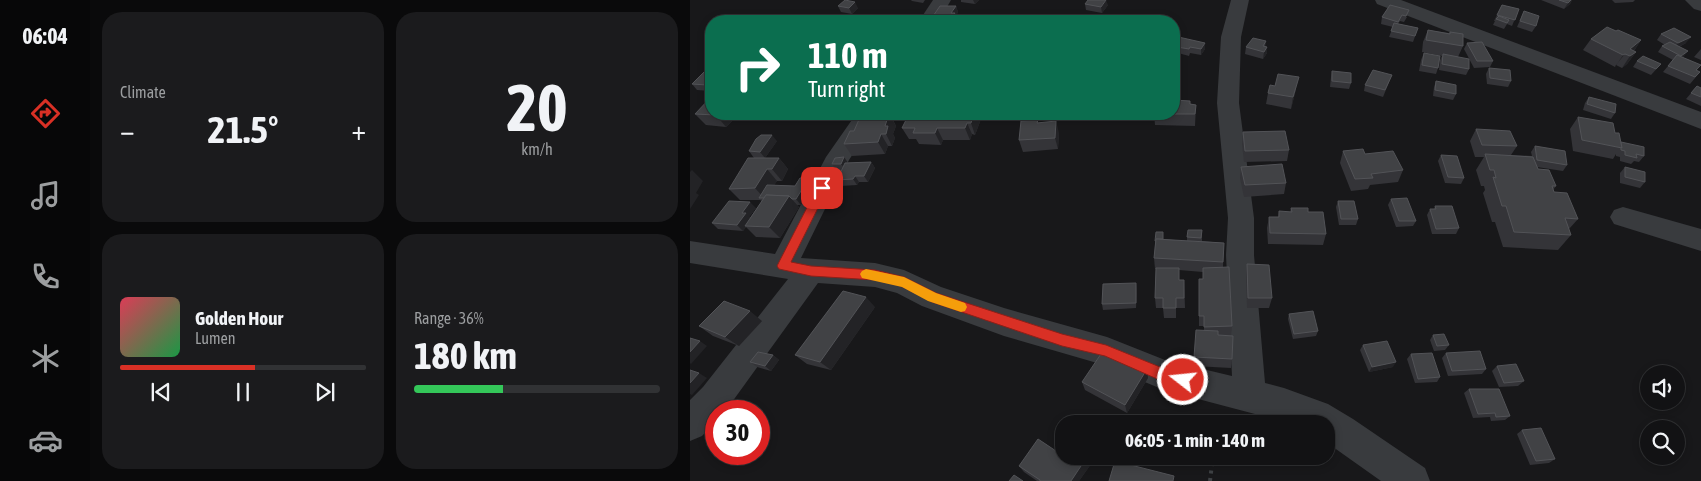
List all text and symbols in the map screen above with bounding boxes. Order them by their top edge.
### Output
text: 06:04 [22,23,68,49]
icon: right [725,35,790,100]
text: 110 m [808,35,887,75]
text: 20 [506,70,568,145]
text: Turn right [808,76,885,102]
text: Climate [120,83,166,101]
icon: directions [28,96,63,131]
text: 21.5° [208,108,278,151]
text: − [120,114,135,146]
text: + [351,114,366,146]
text: km/h [521,140,553,158]
pin [801,167,843,209]
icon: arrive [808,174,836,202]
icon: music [28,178,63,213]
icon: phone [28,259,63,294]
text: Golden Hour [195,307,283,329]
text: Range · 36% [414,309,484,327]
text: Lumen [195,329,235,347]
text: 180 km [414,334,517,377]
icon: climate [28,341,63,376]
position arrow [1156,353,1208,405]
map controls [1640,365,1685,465]
button: sound [1640,365,1685,410]
icon: previous [147,378,175,406]
icon: pause [229,378,257,406]
icon: next [311,378,339,406]
speed limit sign: 30 [705,400,770,465]
button: search [1640,420,1685,465]
icon: car [28,423,63,458]
text: 06:05 · 1 min · 140 m [1125,429,1265,451]

